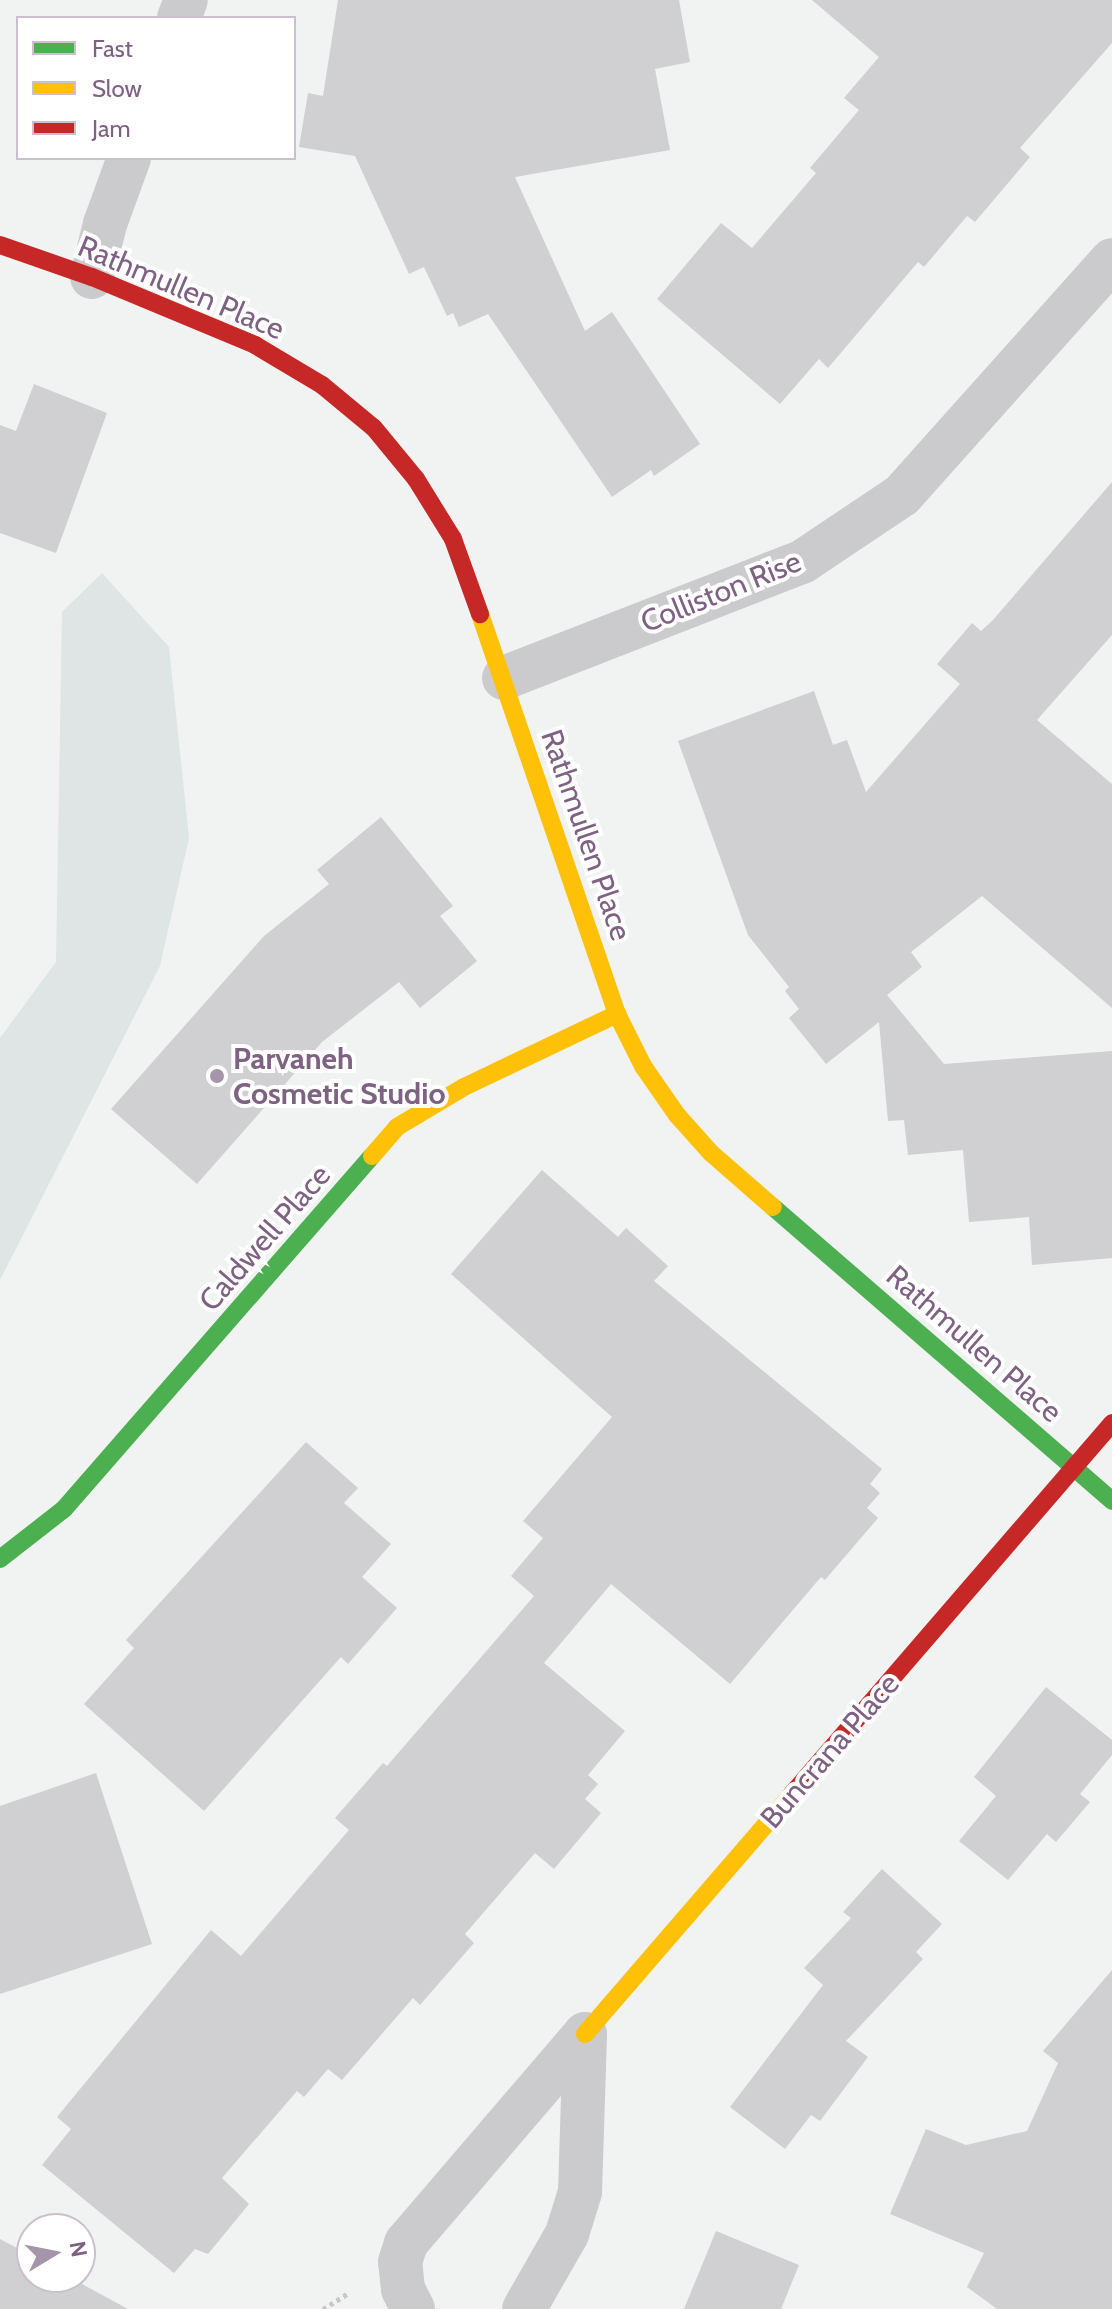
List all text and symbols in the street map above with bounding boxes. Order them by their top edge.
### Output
legend [16,16,296,160]
text: Fast [92,34,133,63]
text: Slow [92,74,142,103]
text: Jam [92,114,130,143]
street label: Rathmullen Place [72,228,290,348]
street label: Colliston Rise [636,544,806,640]
street label: Rathmullen Place [533,725,639,945]
place label: Parvaneh Cosmetic Studio [233,1041,446,1112]
marker: Parvaneh Cosmetic Studio [208,1067,226,1085]
street label: Caldwell Place [192,1158,338,1318]
street label: Rathmullen Place [879,1258,1069,1430]
street label: Buncrana Place [753,1666,907,1836]
north arrow [16,2213,96,2293]
text: N [64,2239,93,2259]

